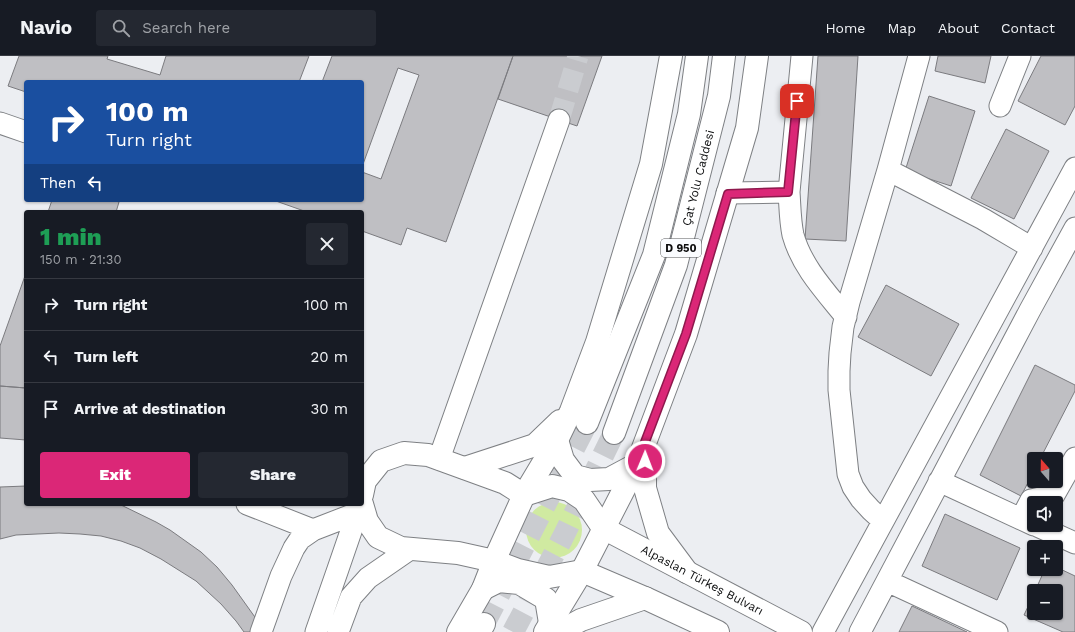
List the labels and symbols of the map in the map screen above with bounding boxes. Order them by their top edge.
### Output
pin [780,84,814,118]
street label: Çat Yolu Caddesi [679,128,717,227]
road number: D 950 [661,239,701,257]
position arrow [624,440,666,482]
north arrow [1027,452,1063,488]
street label: Alpaslan Türkeş Bulvarı [639,542,766,618]

